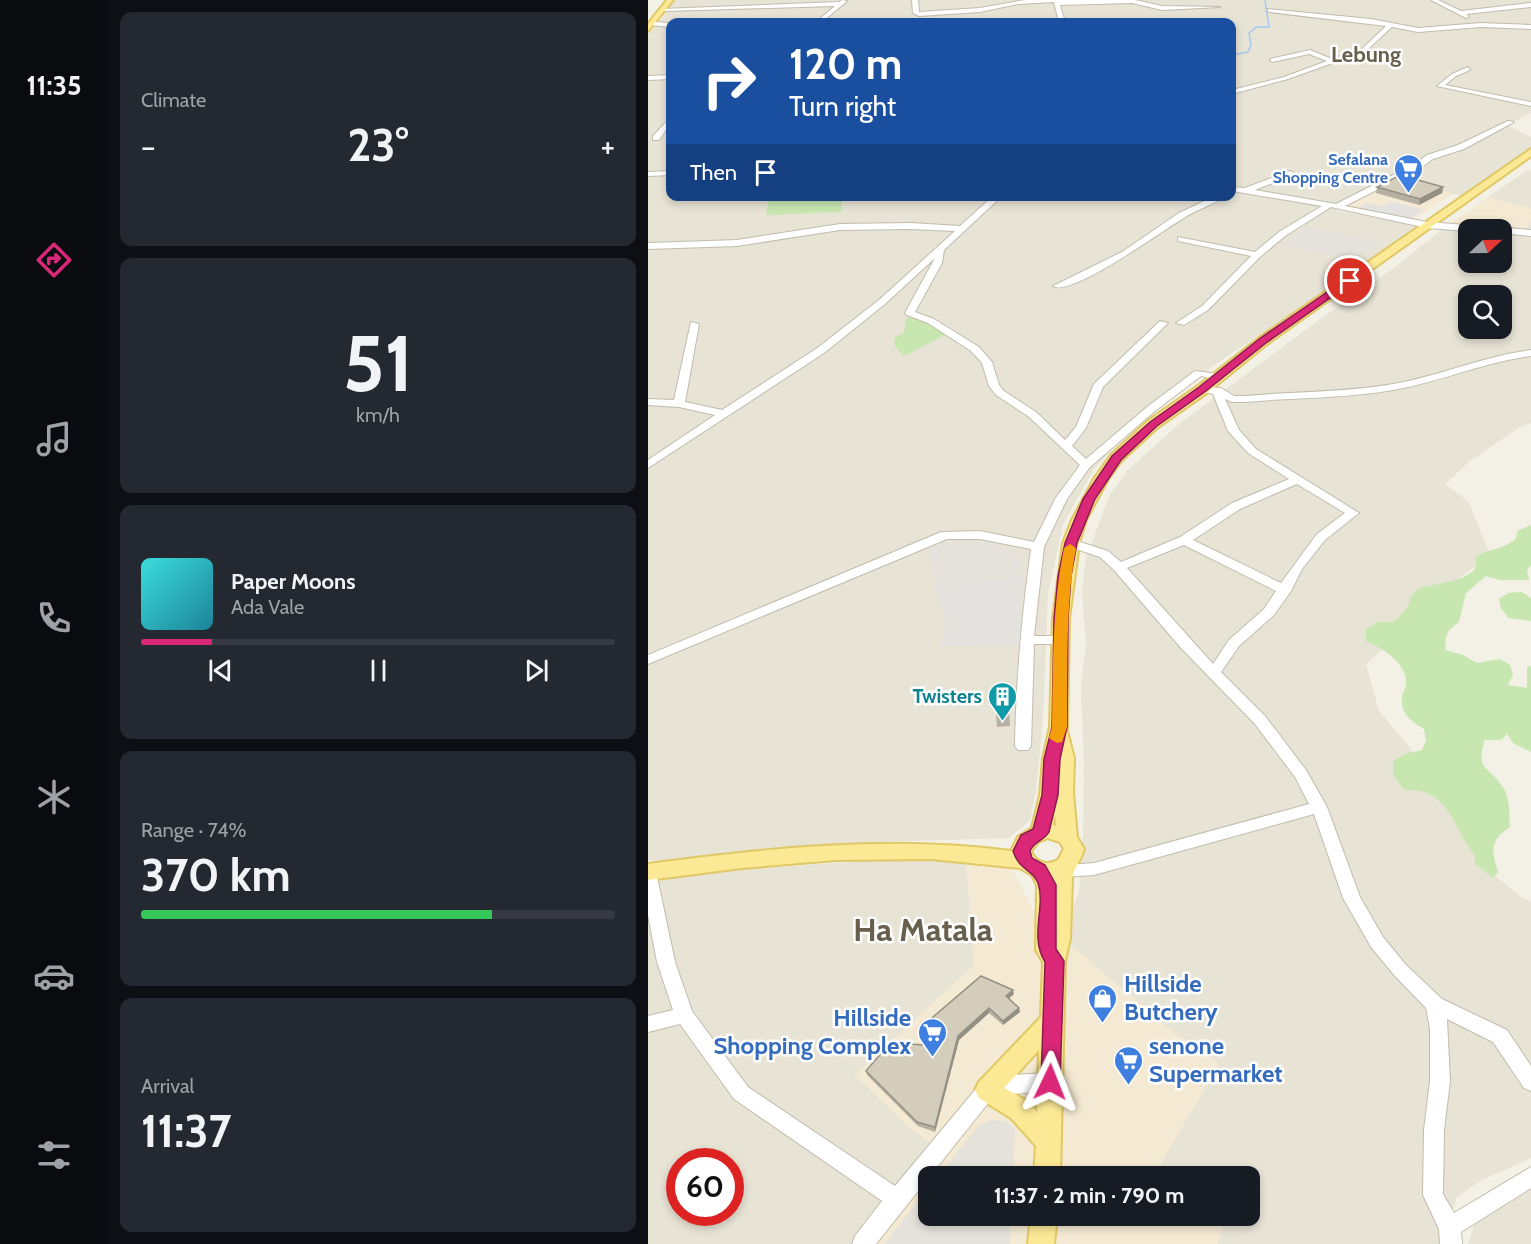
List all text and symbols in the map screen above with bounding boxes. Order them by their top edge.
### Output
text: 120 m [789,38,902,90]
district label: Lebung [1331,41,1401,68]
icon: right [690,42,768,120]
text: 11:35 [27,69,81,102]
text: Climate [141,88,206,112]
text: Turn right [789,90,896,123]
text: 23° [347,118,409,172]
text: − [141,126,156,166]
text: + [600,126,615,166]
place label: Sefalana Shopping Centre [1273,150,1388,187]
supermarket icon: Sefalana Shopping Centre [1393,152,1425,194]
icon: arrive [749,156,782,189]
text: Then [690,159,737,186]
north arrow [1458,219,1512,273]
map controls [1458,219,1512,339]
icon: directions [33,239,75,281]
pin [1324,255,1375,306]
icon: arrive [1333,264,1366,297]
button: search [1458,285,1512,339]
text: 51 [343,316,413,411]
text: km/h [356,403,400,427]
icon: music [33,418,75,460]
text: Paper Moons [231,568,355,595]
text: Ada Vale [231,595,304,619]
icon: phone [33,597,75,639]
icon: previous [204,654,237,687]
icon: pause [362,654,395,687]
icon: next [520,654,553,687]
building icon: Twisters [987,680,1019,722]
place label: Twisters [912,684,982,708]
icon: climate [33,776,75,818]
text: Range · 74% [141,818,247,842]
text: 370 km [141,848,291,902]
district label: Ha Matala [853,910,993,949]
icon: car [33,955,75,997]
place label: Hillside Butchery [1124,969,1218,1026]
shop icon: Hillside Butchery [1087,982,1119,1024]
place label: Hillside Shopping Complex [714,1003,911,1060]
supermarket icon: Hillside Shopping Complex [916,1016,948,1058]
place label: senone Supermarket [1149,1031,1283,1088]
supermarket icon: senone Supermarket [1112,1044,1144,1086]
position arrow [1018,1050,1082,1114]
text: Arrival [141,1074,194,1098]
text: 11:37 [141,1104,231,1158]
icon: filters [33,1134,75,1176]
speed limit sign: 60 [666,1148,744,1226]
text: 11:37 · 2 min · 790 m [994,1182,1184,1209]

